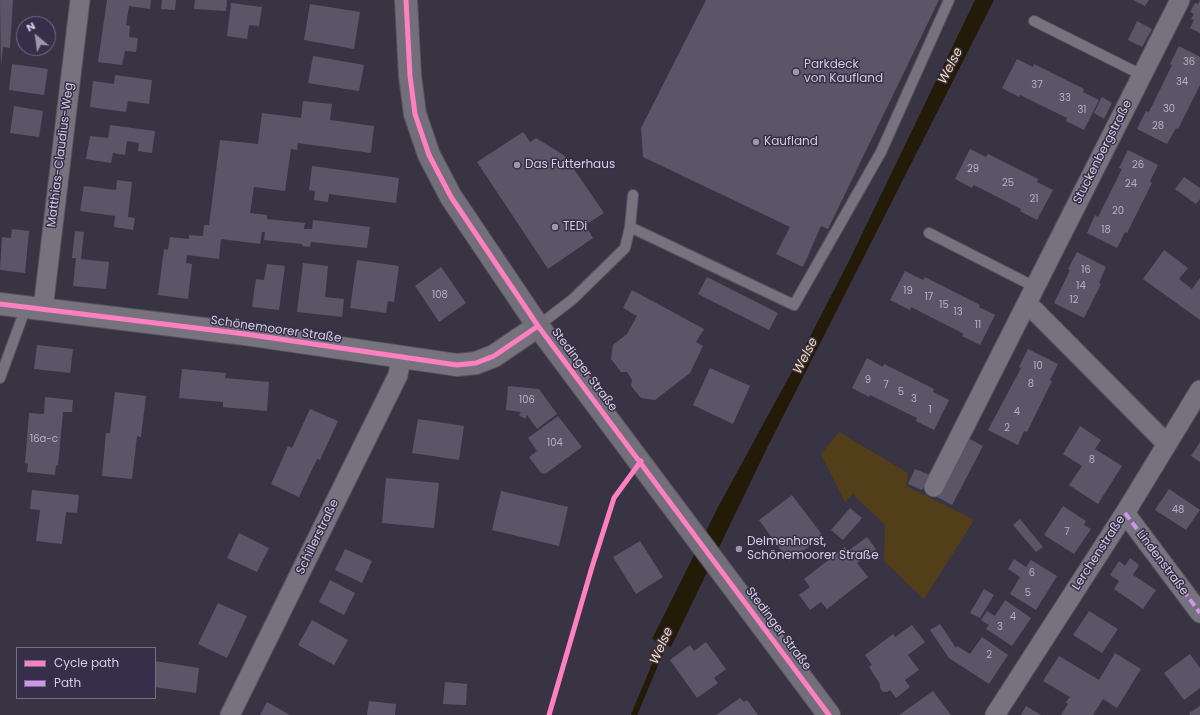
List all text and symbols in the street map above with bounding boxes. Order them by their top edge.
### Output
north arrow [16,16,56,56]
text: N [23,17,38,35]
water label: Welse [935,45,967,87]
house number: 36 [1183,56,1195,68]
place label: Parkdeck von Kaufland [804,58,883,86]
marker: Parkdeck von Kaufland [791,67,801,77]
house number: 34 [1176,76,1188,88]
house number: 37 [1031,79,1043,91]
street label: Matthias-Claudius-Weg [45,82,77,228]
house number: 33 [1059,92,1071,104]
street label: Stuckenbergstraße [1071,98,1135,206]
house number: 30 [1163,103,1175,115]
house number: 31 [1077,104,1087,116]
house number: 28 [1152,120,1164,132]
place label: Kaufland [764,135,818,149]
marker: Kaufland [751,137,761,147]
place label: Das Futterhaus [525,158,615,172]
house number: 26 [1132,159,1144,171]
marker: Das Futterhaus [512,160,522,170]
house number: 29 [967,163,979,175]
house number: 25 [1002,177,1014,189]
house number: 24 [1125,178,1137,190]
house number: 21 [1030,193,1038,205]
house number: 20 [1112,205,1124,217]
place label: TEDi [563,220,587,234]
marker: TEDi [550,222,560,232]
house number: 18 [1101,224,1111,236]
house number: 16 [1081,264,1091,276]
house number: 14 [1076,280,1086,292]
house number: 19 [903,285,913,297]
house number: 108 [432,289,448,301]
house number: 17 [925,291,933,303]
house number: 12 [1070,294,1078,306]
house number: 15 [939,299,949,311]
house number: 13 [953,306,963,318]
street label: Schönemoorer Straße [210,314,342,346]
house number: 11 [975,319,981,331]
street label: Stedinger Straße [548,326,620,414]
water label: Welse [790,335,822,377]
house number: 10 [1033,360,1043,372]
house number: 9 [865,374,871,386]
house number: 8 [1028,378,1034,390]
house number: 7 [883,379,889,391]
house number: 5 [898,386,904,398]
house number: 3 [911,393,917,405]
house number: 106 [519,394,535,406]
house number: 1 [928,404,932,416]
house number: 4 [1014,406,1020,418]
house number: 2 [1004,422,1010,434]
house number: 16a-c [30,433,58,445]
house number: 104 [547,437,563,449]
house number: 8 [1089,454,1095,466]
street label: Schillerstraße [294,497,342,577]
house number: 48 [1172,504,1184,516]
street label: Lerchenstraße [1070,513,1128,593]
house number: 7 [1064,526,1070,538]
street label: Lindenstraße [1133,528,1191,598]
place label: Delmenhorst, Schönemoorer Straße [747,535,879,563]
marker: Delmenhorst, Schönemoorer Straße [734,544,744,554]
house number: 6 [1029,567,1035,579]
street label: Stedinger Straße [742,585,814,673]
house number: 5 [1025,587,1031,599]
house number: 4 [1010,611,1016,623]
house number: 3 [997,621,1003,633]
water label: Welse [647,625,677,667]
legend [16,647,156,699]
house number: 2 [986,649,992,661]
text: Cycle path [54,654,119,671]
text: Path [54,674,81,691]

